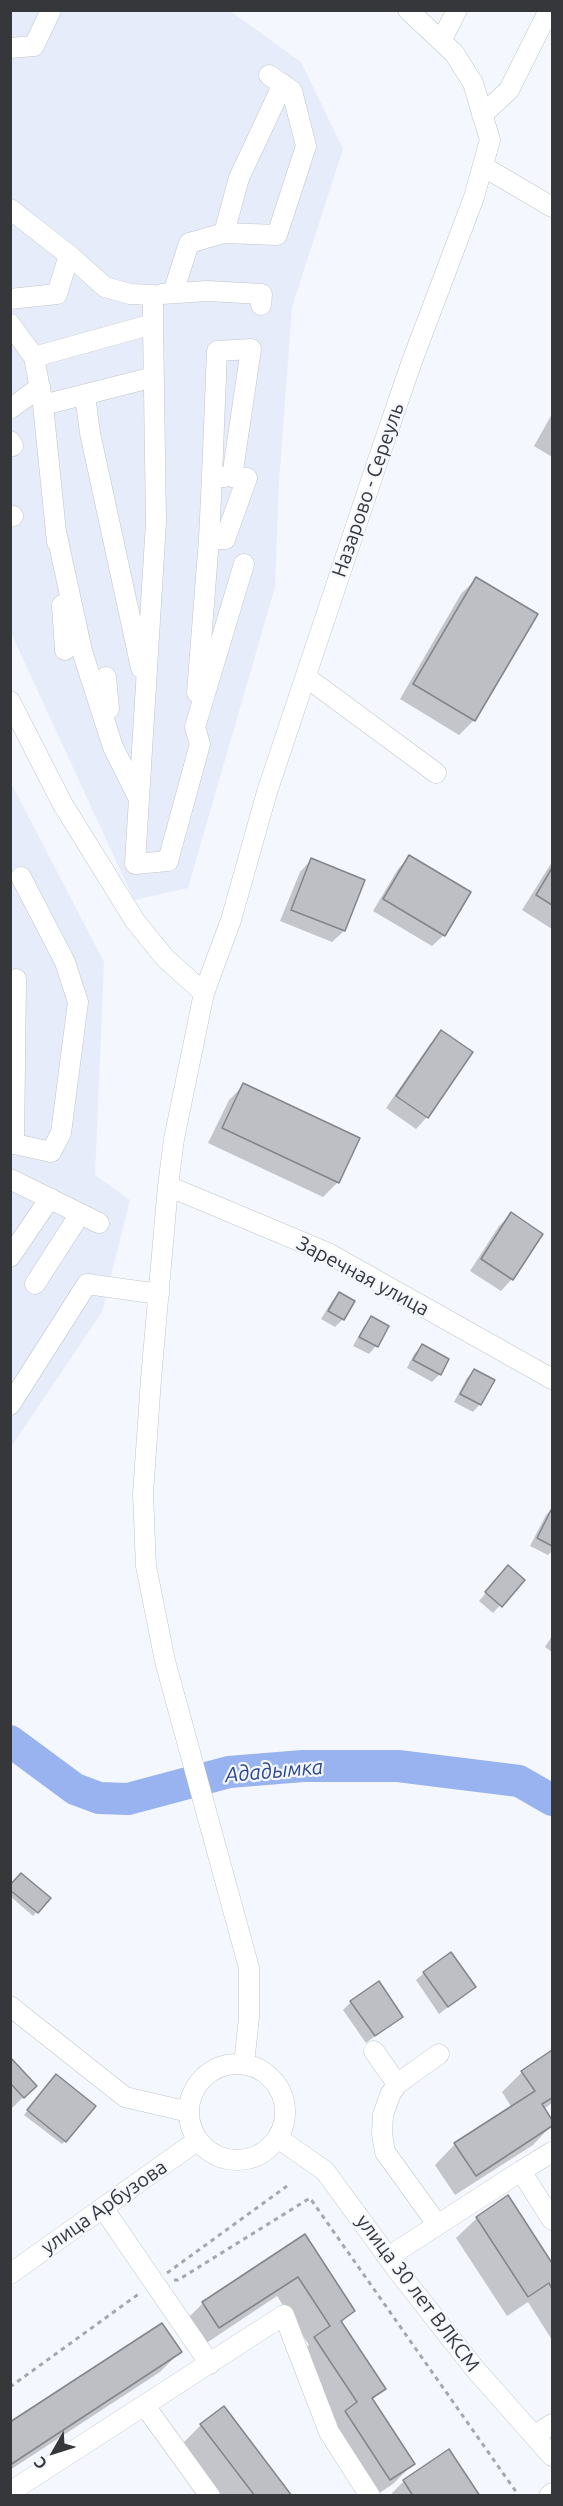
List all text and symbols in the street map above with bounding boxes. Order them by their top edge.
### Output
street label: Назарово - Сереуль [327,400,409,580]
street label: Заречная улица [293,1231,433,1321]
water label: Ададымка [224,1754,324,1788]
street label: улица Арбузова [37,2155,171,2259]
street label: улица 30 лет ВЛКСМ [351,2210,485,2376]
north arrow [24,2422,84,2482]
text: С [30,2454,50,2473]

